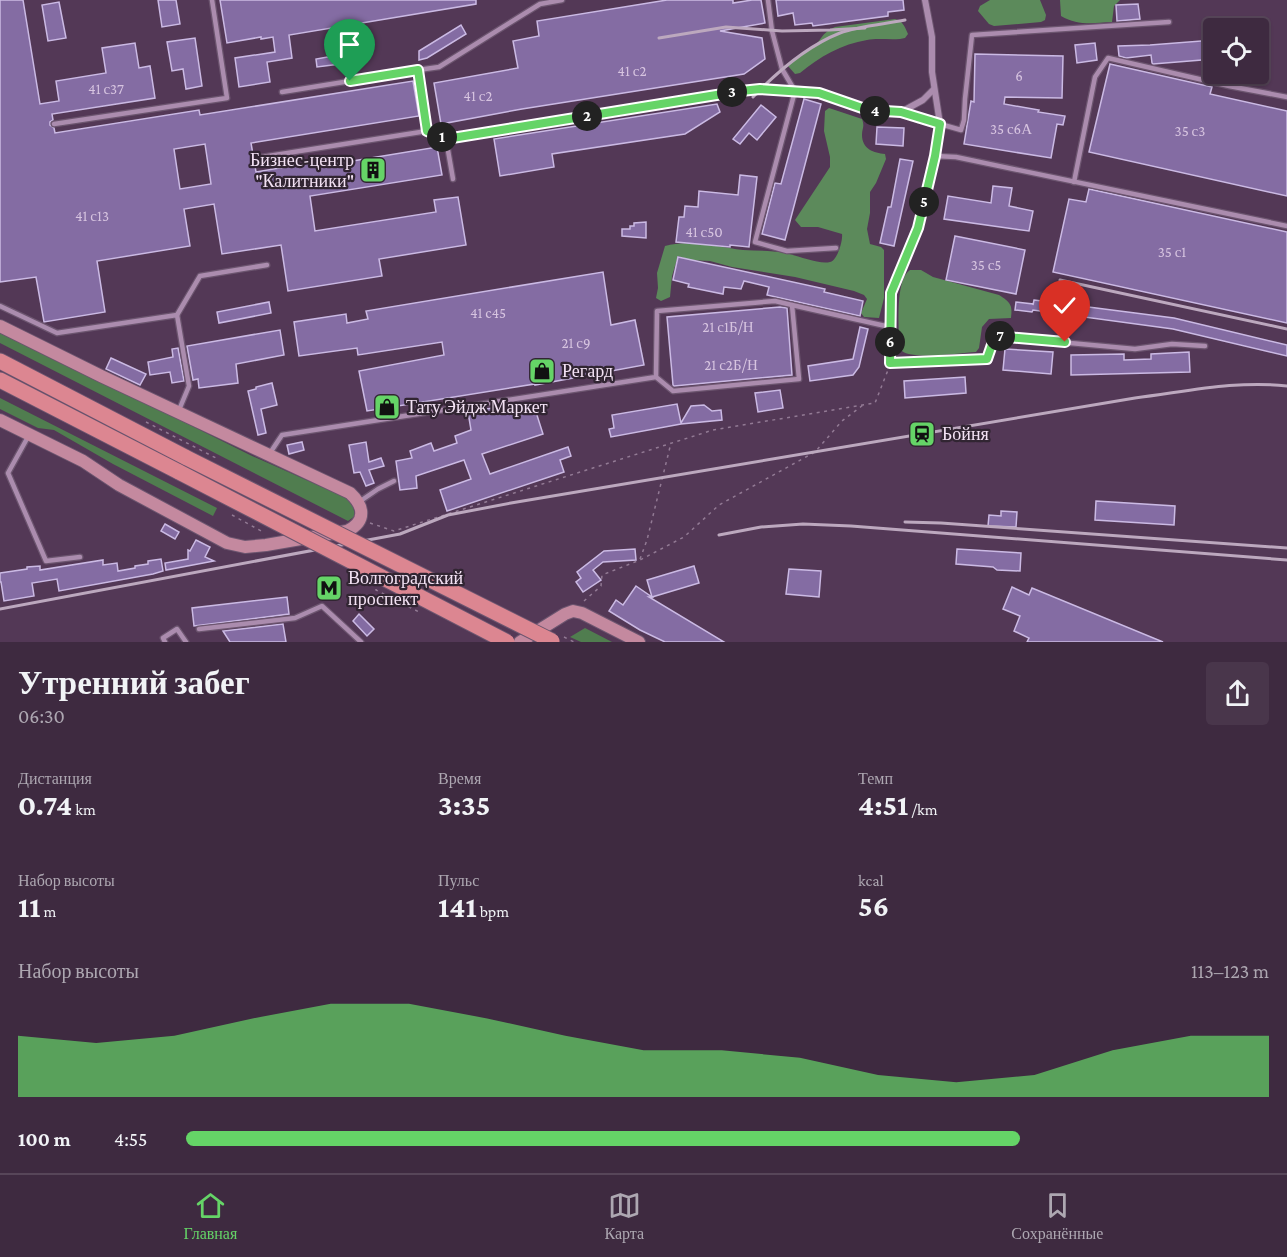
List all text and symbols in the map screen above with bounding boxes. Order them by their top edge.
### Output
map controls [1203,18,1269,84]
button: locate [1203,18,1269,84]
pin [324,19,375,81]
icon: arrive [333,28,366,61]
house number: 41 с2 [617,63,647,79]
house number: 6 [1015,68,1023,84]
pin: 3 [717,77,747,107]
house number: 41 с37 [88,81,124,97]
text: 3 [728,83,736,100]
house number: 41 с2 [463,88,493,104]
pin: 4 [860,96,890,126]
pin: 2 [572,101,602,131]
text: 4 [871,102,879,119]
text: 2 [583,107,591,124]
house number: 35 с6А [990,121,1032,137]
pin: 1 [427,122,457,152]
house number: 35 с3 [1175,123,1205,139]
text: 1 [439,128,445,145]
place label: Бизнес-центр "Калитники" [250,150,354,191]
building icon: Бизнес-центр "Калитники" [358,155,388,185]
pin: 5 [909,187,939,217]
text: 5 [920,193,928,210]
house number: 41 с13 [75,208,109,224]
house number: 41 с50 [685,224,723,240]
house number: 35 с1 [1158,244,1186,260]
house number: 35 с5 [971,257,1001,273]
pin [1039,280,1090,342]
icon: check [1048,289,1081,322]
house number: 41 c45 [470,305,506,321]
house number: 21 с1Б/Н [702,319,754,335]
pin: 7 [985,321,1015,351]
pin: 6 [875,327,905,357]
text: 7 [996,327,1004,344]
text: 6 [886,333,894,350]
house number: 21 с9 [561,335,591,351]
shop icon: Регард [527,356,557,386]
house number: 21 с2Б/Н [704,357,758,373]
place label: Регард [562,361,613,381]
shop icon: Тату Эйдж Маркет [372,392,402,422]
place label: Тату Эйдж Маркет [406,397,548,417]
station icon: Бойня [907,419,937,449]
place label: Бойня [942,424,989,444]
place label: Волгоградский проспект [348,568,464,609]
metro station icon: Волгоградский проспект [314,573,344,603]
button: share [1206,662,1269,725]
text: Утренний забег [18,664,250,701]
text: 06:30 [18,705,65,727]
text: Дистанция [18,770,92,787]
text: Время [438,770,481,787]
text: Темп [858,770,893,787]
text: 0.74 [18,788,72,821]
text: 3:35 [438,788,490,821]
text: 4:51 [858,788,908,821]
text: km [72,801,96,818]
text: /km [908,801,938,818]
text: Набор высоты [18,872,115,889]
text: Пульс [438,872,479,889]
text: kcal [858,872,884,889]
text: 56 [858,889,889,922]
text: 11 [18,890,40,923]
text: 141 [438,890,477,923]
text: m [40,903,56,920]
text: bpm [477,903,509,920]
text: Набор высоты [18,960,139,982]
text: 113–123 m [1191,960,1269,982]
text: 100 m [18,1128,71,1150]
text: 4:55 [114,1128,147,1150]
tab: Главная [184,1189,237,1243]
tab: Карта [605,1189,644,1243]
tab: Сохранённые [1011,1189,1103,1243]

